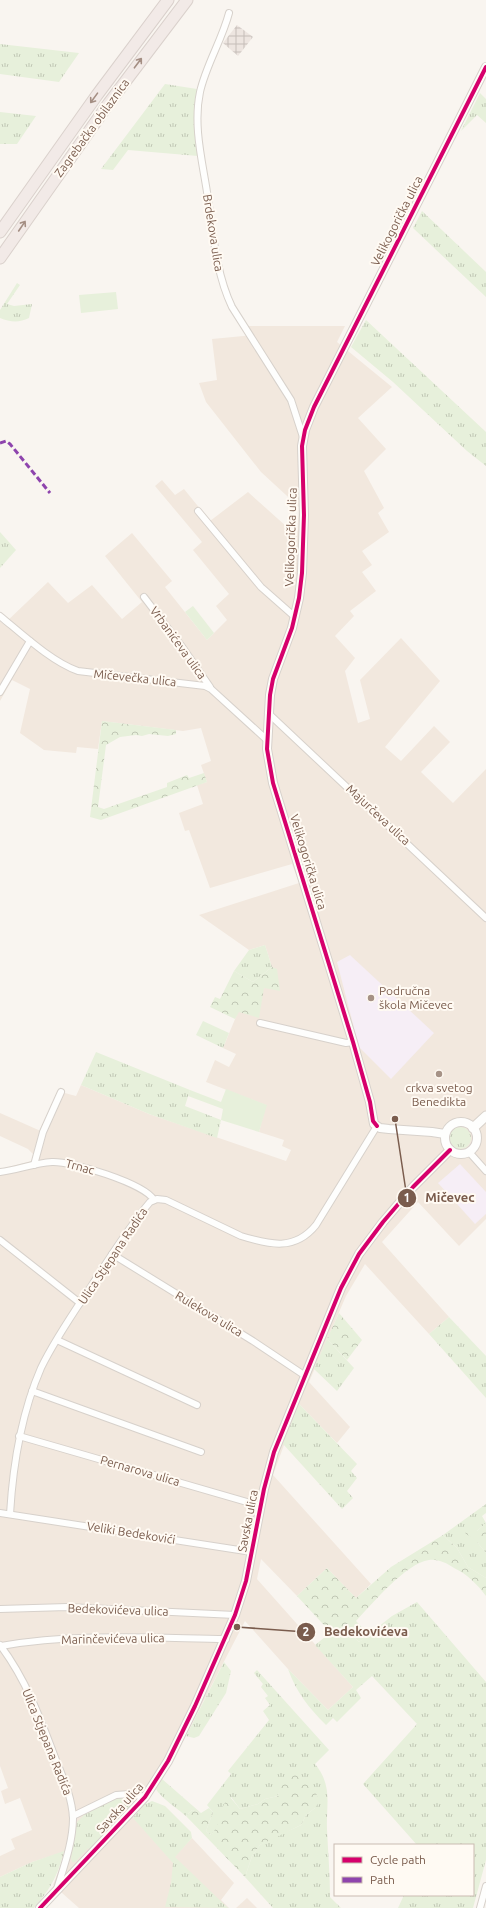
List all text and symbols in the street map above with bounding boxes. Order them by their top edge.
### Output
one-way arrow [134,58,143,69]
street label: Zagrebačka obilaznica [52,76,132,179]
one-way arrow [90,93,98,104]
street label: Velikogorička ulica [368,174,425,268]
street label: Brdekova ulica [201,193,226,272]
one-way arrow [18,220,26,231]
street label: Velikogorička ulica [282,487,299,587]
street label: Vrbanićeva ulica [148,604,209,681]
street label: Mičevečka ulica [93,667,177,688]
street label: Majurčeva ulica [344,782,413,848]
street label: Velikogorička ulica [288,812,329,911]
place label: Područna škola Mičevec [379,984,453,1011]
marker: Područna škola Mičevec [366,993,376,1003]
marker: crkva svetog Benedikta [434,1069,444,1079]
place label: crkva svetog Benedikta [405,1081,473,1108]
street label: Trnac [64,1156,96,1177]
callout: Mičevec [397,1185,483,1210]
text: Mičevec [425,1190,475,1204]
text: 1 [404,1191,410,1204]
street label: Ulica Stjepana Radića [75,1205,150,1306]
street label: Rulekova ulica [173,1288,245,1339]
street label: Pernarova ulica [99,1453,181,1488]
street label: Savska ulica [235,1489,260,1553]
street label: Veliki Bedekovići [86,1519,176,1546]
street label: Bedekovićeva ulica [67,1601,169,1618]
callout: Bedekovićeva [296,1619,416,1644]
text: Bedekovićeva [324,1624,408,1638]
text: 2 [303,1625,310,1638]
street label: Marinčevićeva ulica [61,1631,165,1646]
street label: Ulica Stjepana Radića [20,1687,75,1797]
street label: Savska ulica [94,1780,146,1835]
legend [334,1844,474,1896]
text: Cycle path [370,1853,426,1866]
text: Path [370,1873,395,1886]

